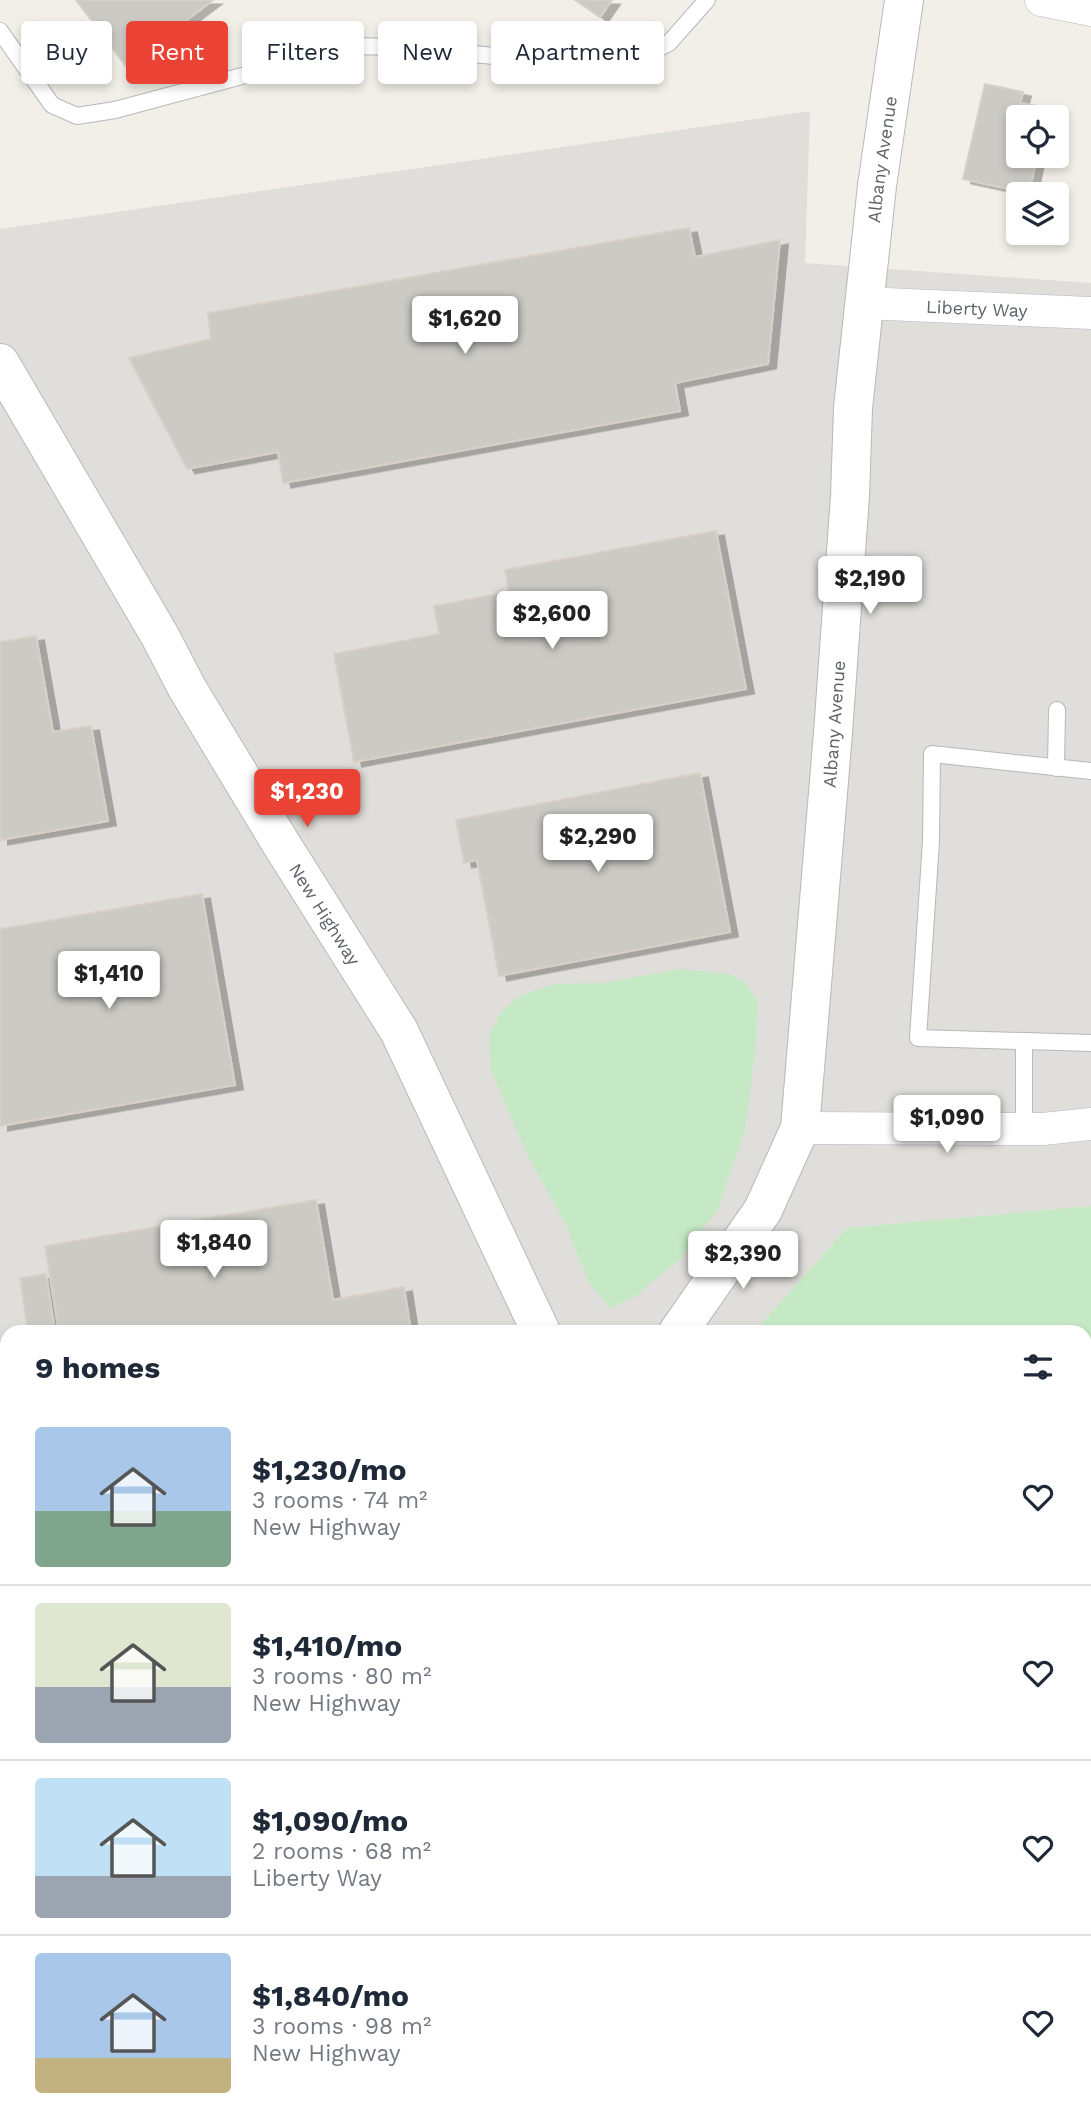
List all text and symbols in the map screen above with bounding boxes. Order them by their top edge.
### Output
chip: Buy [21,21,112,84]
chip: Rent [126,21,228,84]
chip: Filters [242,21,364,84]
chip: New [378,21,477,84]
chip: Apartment [491,21,664,84]
street label: Albany Avenue [863,95,900,224]
map controls [1006,105,1069,245]
button: locate [1006,105,1069,168]
button: layers [1006,182,1069,245]
street label: Liberty Way [926,295,1029,321]
pin: $1,620 [408,296,522,356]
text: $1,620 [428,305,502,332]
pin: $2,190 [813,556,927,616]
text: $2,190 [834,565,906,592]
pin: $2,600 [495,592,609,651]
text: $2,600 [513,600,591,627]
street label: Albany Avenue [818,660,849,789]
pin: $1,230 [250,770,364,829]
text: $1,230 [270,778,344,805]
pin: $2,290 [541,814,655,874]
text: $2,290 [559,823,637,850]
street label: New Highway [285,859,366,969]
pin: $1,410 [52,951,166,1011]
text: $1,410 [74,960,144,987]
pin: $1,090 [890,1096,1004,1155]
text: $1,090 [910,1104,984,1131]
pin: $1,840 [157,1220,271,1280]
text: $1,840 [176,1229,252,1256]
pin: $2,390 [686,1232,800,1291]
text: $2,390 [704,1240,782,1267]
icon: filters [1019,1348,1057,1386]
text: 9 homes [35,1350,160,1385]
text: $1,230/mo [252,1452,406,1487]
icon: home [91,1455,175,1539]
icon: heart [1019,1478,1057,1516]
text: 3 rooms · 74 m² [252,1487,427,1514]
text: New Highway [252,1514,401,1541]
text: $1,410/mo [252,1628,402,1663]
icon: home [91,1631,175,1715]
icon: heart [1019,1654,1057,1692]
text: 3 rooms · 80 m² [252,1663,431,1690]
text: New Highway [252,1690,401,1717]
text: $1,090/mo [252,1803,408,1838]
icon: home [91,1806,175,1890]
icon: heart [1019,1829,1057,1867]
text: 2 rooms · 68 m² [252,1838,431,1865]
text: Liberty Way [252,1865,382,1892]
text: $1,840/mo [252,1978,409,2013]
icon: home [91,1981,175,2065]
icon: heart [1019,2004,1057,2042]
text: 3 rooms · 98 m² [252,2013,431,2040]
text: New Highway [252,2040,401,2067]

